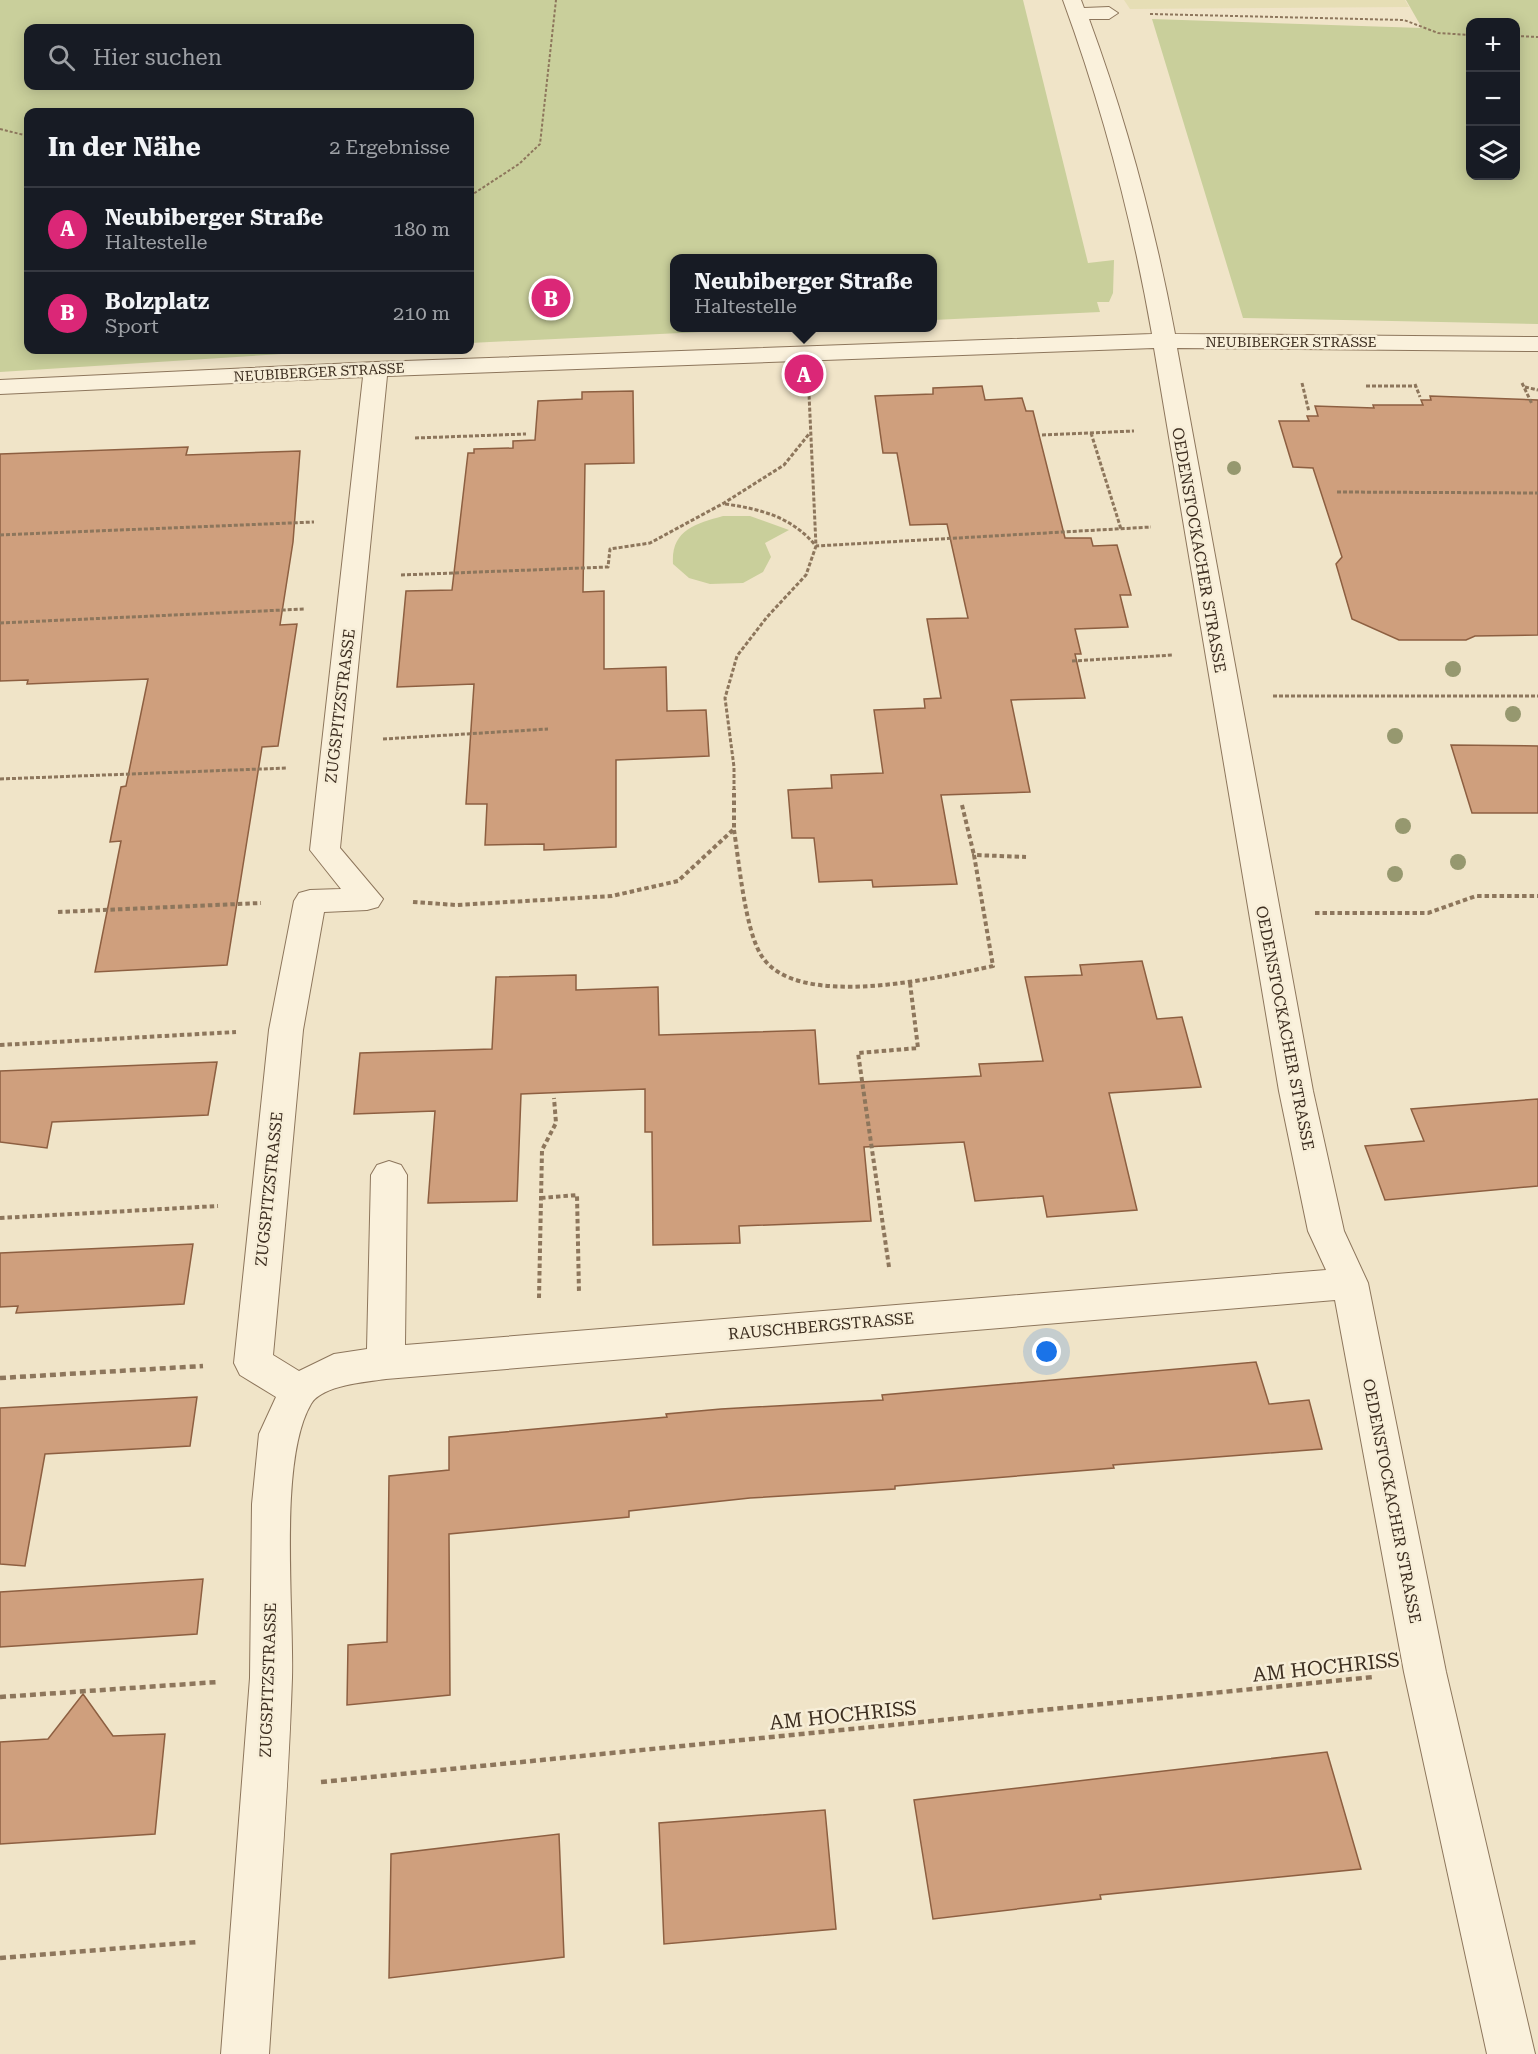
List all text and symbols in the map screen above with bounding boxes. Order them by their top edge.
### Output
map controls [1466,18,1520,180]
button: + [1466,18,1520,72]
search box [24,24,474,90]
icon: search [45,41,78,74]
text: Hier suchen [93,45,222,70]
button: − [1466,72,1520,126]
button: layers [1466,126,1520,180]
text: In der Nähe [48,132,201,162]
text: 2 Ergebnisse [329,135,450,159]
text: Neubiberger Straße [105,205,323,230]
text: A [60,217,75,241]
text: 180 m [393,217,450,241]
text: Haltestelle [105,230,208,254]
popup [670,254,937,332]
text: Neubiberger Straße [694,269,913,294]
pin: B [532,276,570,320]
text: Bolzplatz [105,289,209,314]
text: Haltestelle [694,294,797,318]
text: B [60,301,75,325]
text: 210 m [393,301,450,325]
text: Sport [105,314,159,338]
street label: NEUBIBERGER STRASSE [1205,334,1377,350]
pin: A [784,352,824,397]
street label: NEUBIBERGER STRASSE [233,360,405,384]
street label: OEDENSTOCKACHER STRASSE [1168,426,1230,674]
street label: ZUGSPITZSTRASSE [321,628,359,784]
street label: OEDENSTOCKACHER STRASSE [1252,904,1318,1152]
street label: ZUGSPITZSTRASSE [251,1111,287,1267]
street label: RAUSCHBERGSTRASSE [727,1308,915,1344]
your location [1032,1337,1061,1366]
street label: OEDENSTOCKACHER STRASSE [1359,1377,1425,1625]
street label: ZUGSPITZSTRASSE [256,1602,280,1758]
street label: AM HOCHRISS [1251,1647,1401,1687]
street label: AM HOCHRISS [768,1695,918,1735]

